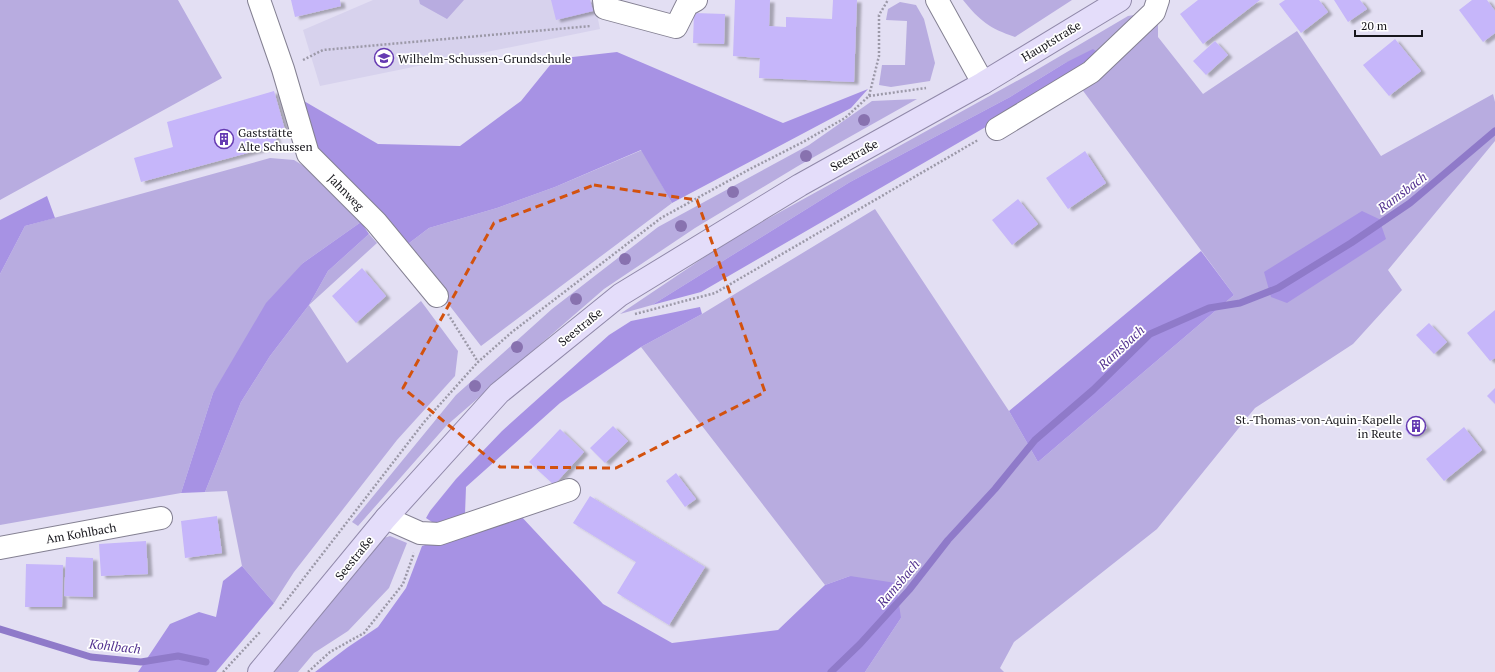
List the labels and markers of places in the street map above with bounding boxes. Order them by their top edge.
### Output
school or university icon: Wilhelm-Schussen-Grundschule [373,47,395,69]
place label: Wilhelm-Schussen-Grundschule [398,51,571,66]
place label: Gaststätte Alte Schussen [238,125,313,154]
building icon: Gaststätte Alte Schussen [213,128,235,150]
place label: St.-Thomas-von-Aquin-Kapelle in Reute [1235,412,1402,441]
building icon: St.-Thomas-von-Aquin-Kapelle in Reute [1405,415,1427,437]

